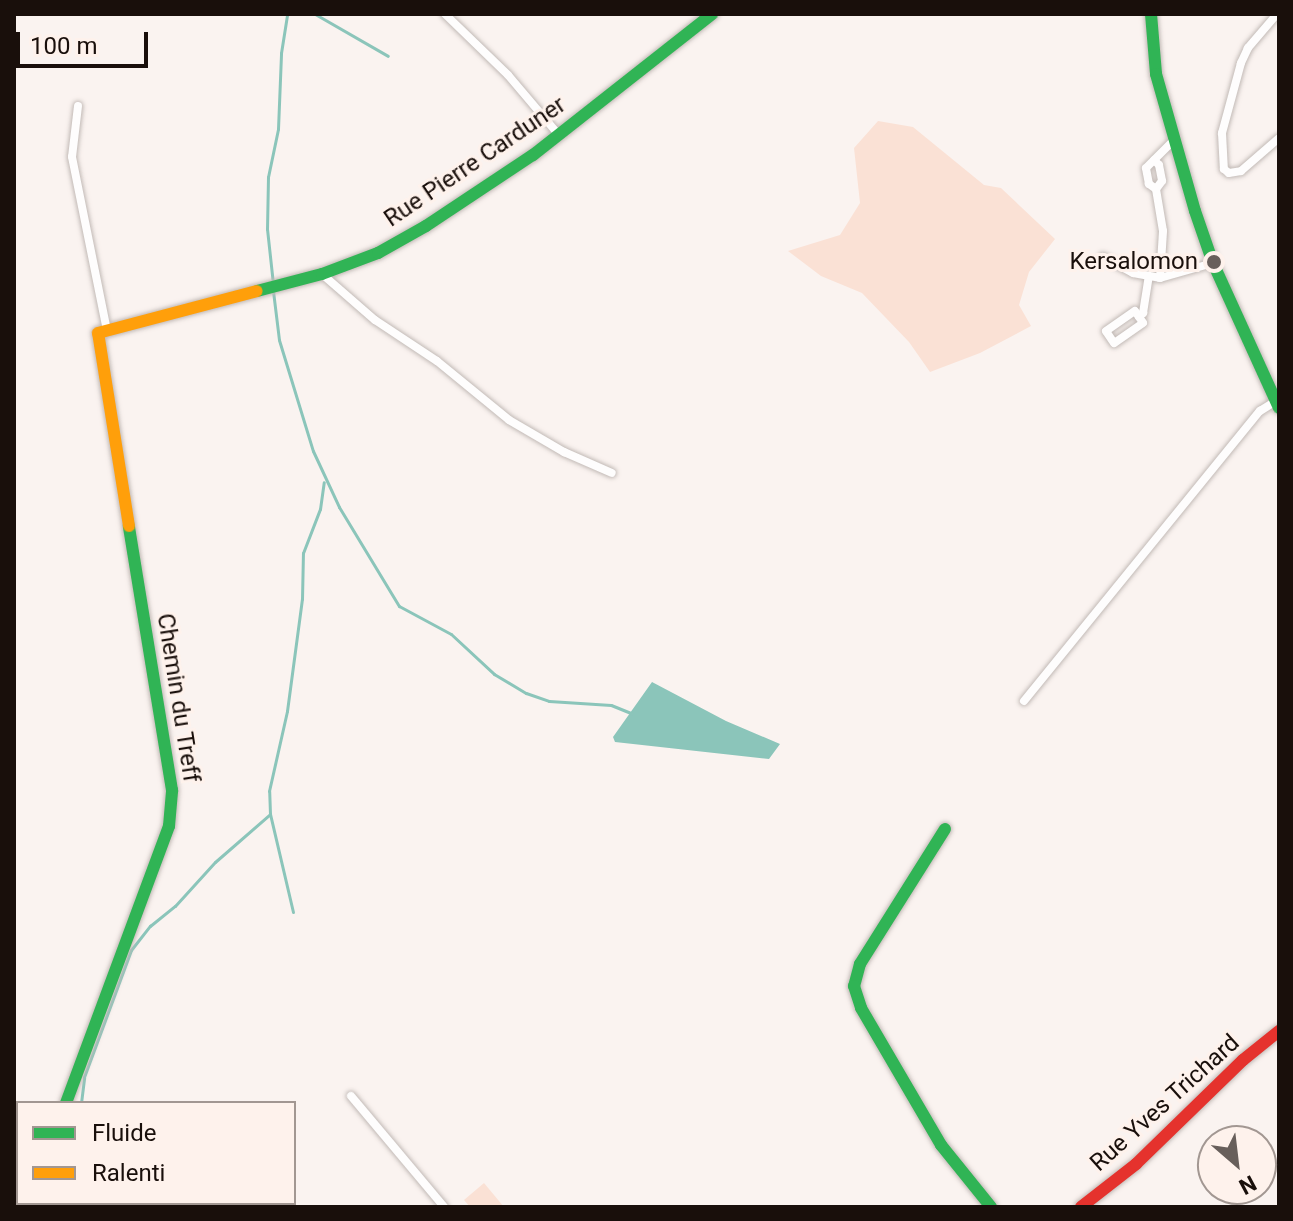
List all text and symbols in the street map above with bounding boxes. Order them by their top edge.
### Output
scale bar [20,16,152,66]
text: 100 m [30,32,97,60]
street label: Rue Pierre Carduner [379,91,571,233]
place label: Kersalomon [1069,248,1198,276]
marker: Kersalomon [1205,253,1223,271]
street label: Chemin du Treff [150,611,206,785]
street label: Rue Yves Trichard [1084,1028,1246,1178]
legend [16,1101,296,1205]
text: Fluide [92,1119,156,1147]
north arrow [1197,1125,1277,1205]
text: Ralenti [92,1159,165,1187]
text: N [1235,1170,1260,1200]

